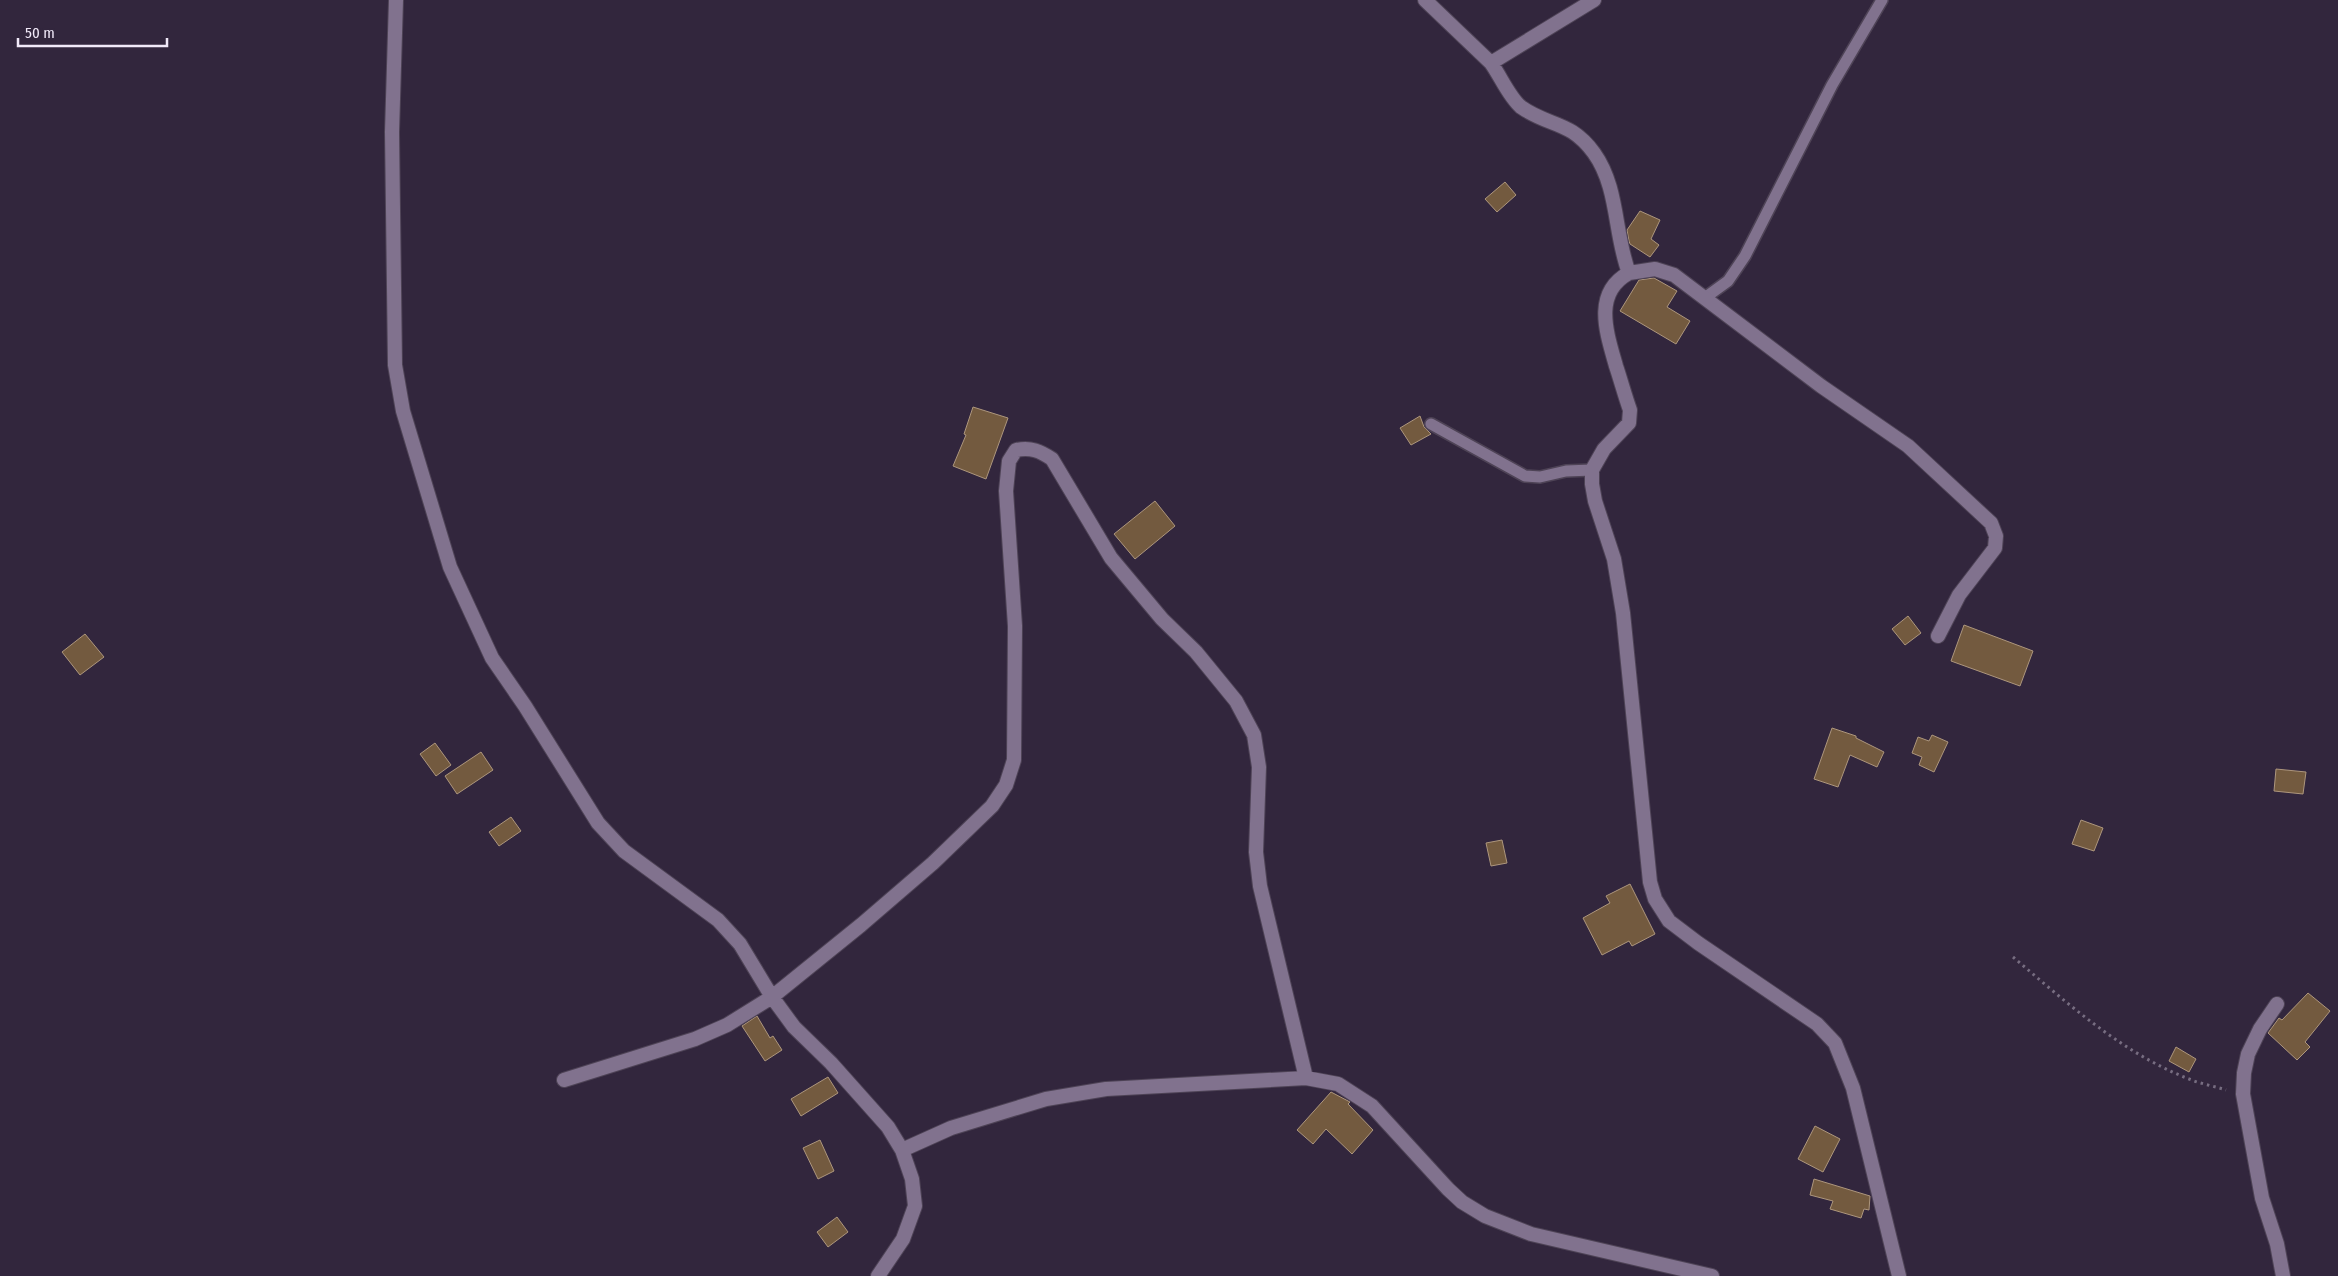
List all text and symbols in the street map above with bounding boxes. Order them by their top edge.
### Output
scale bar [18,15,166,47]
text: 50 m [25,24,55,42]

